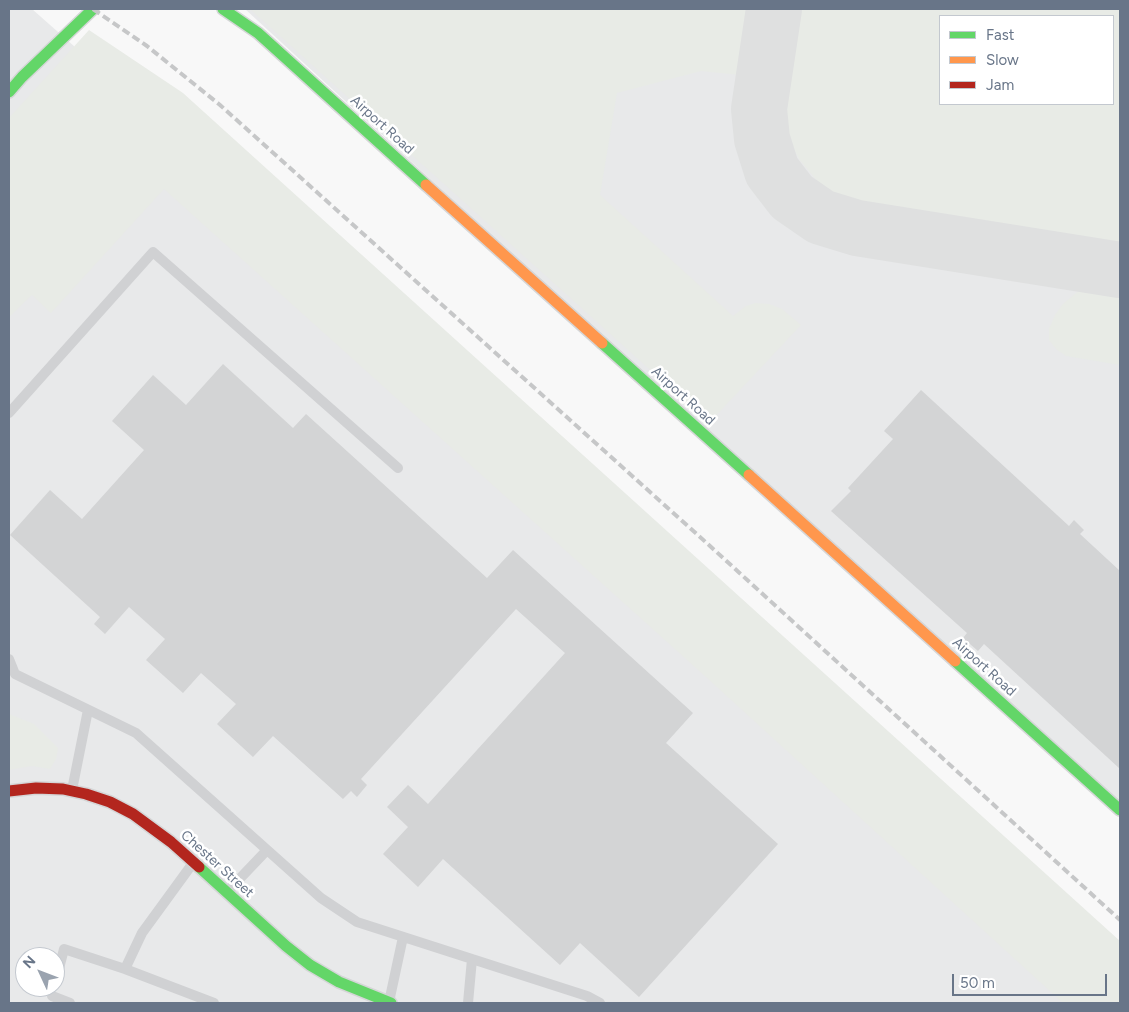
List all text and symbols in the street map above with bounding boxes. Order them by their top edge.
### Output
legend [939,15,1114,105]
text: Fast [986,26,1014,44]
text: Slow [986,51,1019,69]
text: Jam [986,76,1014,94]
street label: Airport Road [347,92,417,158]
street label: Airport Road [648,363,718,429]
street label: Airport Road [949,634,1019,700]
street label: Chester Street [177,827,257,901]
north arrow [15,947,65,997]
text: N [19,952,39,972]
scale bar [954,964,1109,996]
text: 50 m [960,974,995,992]

